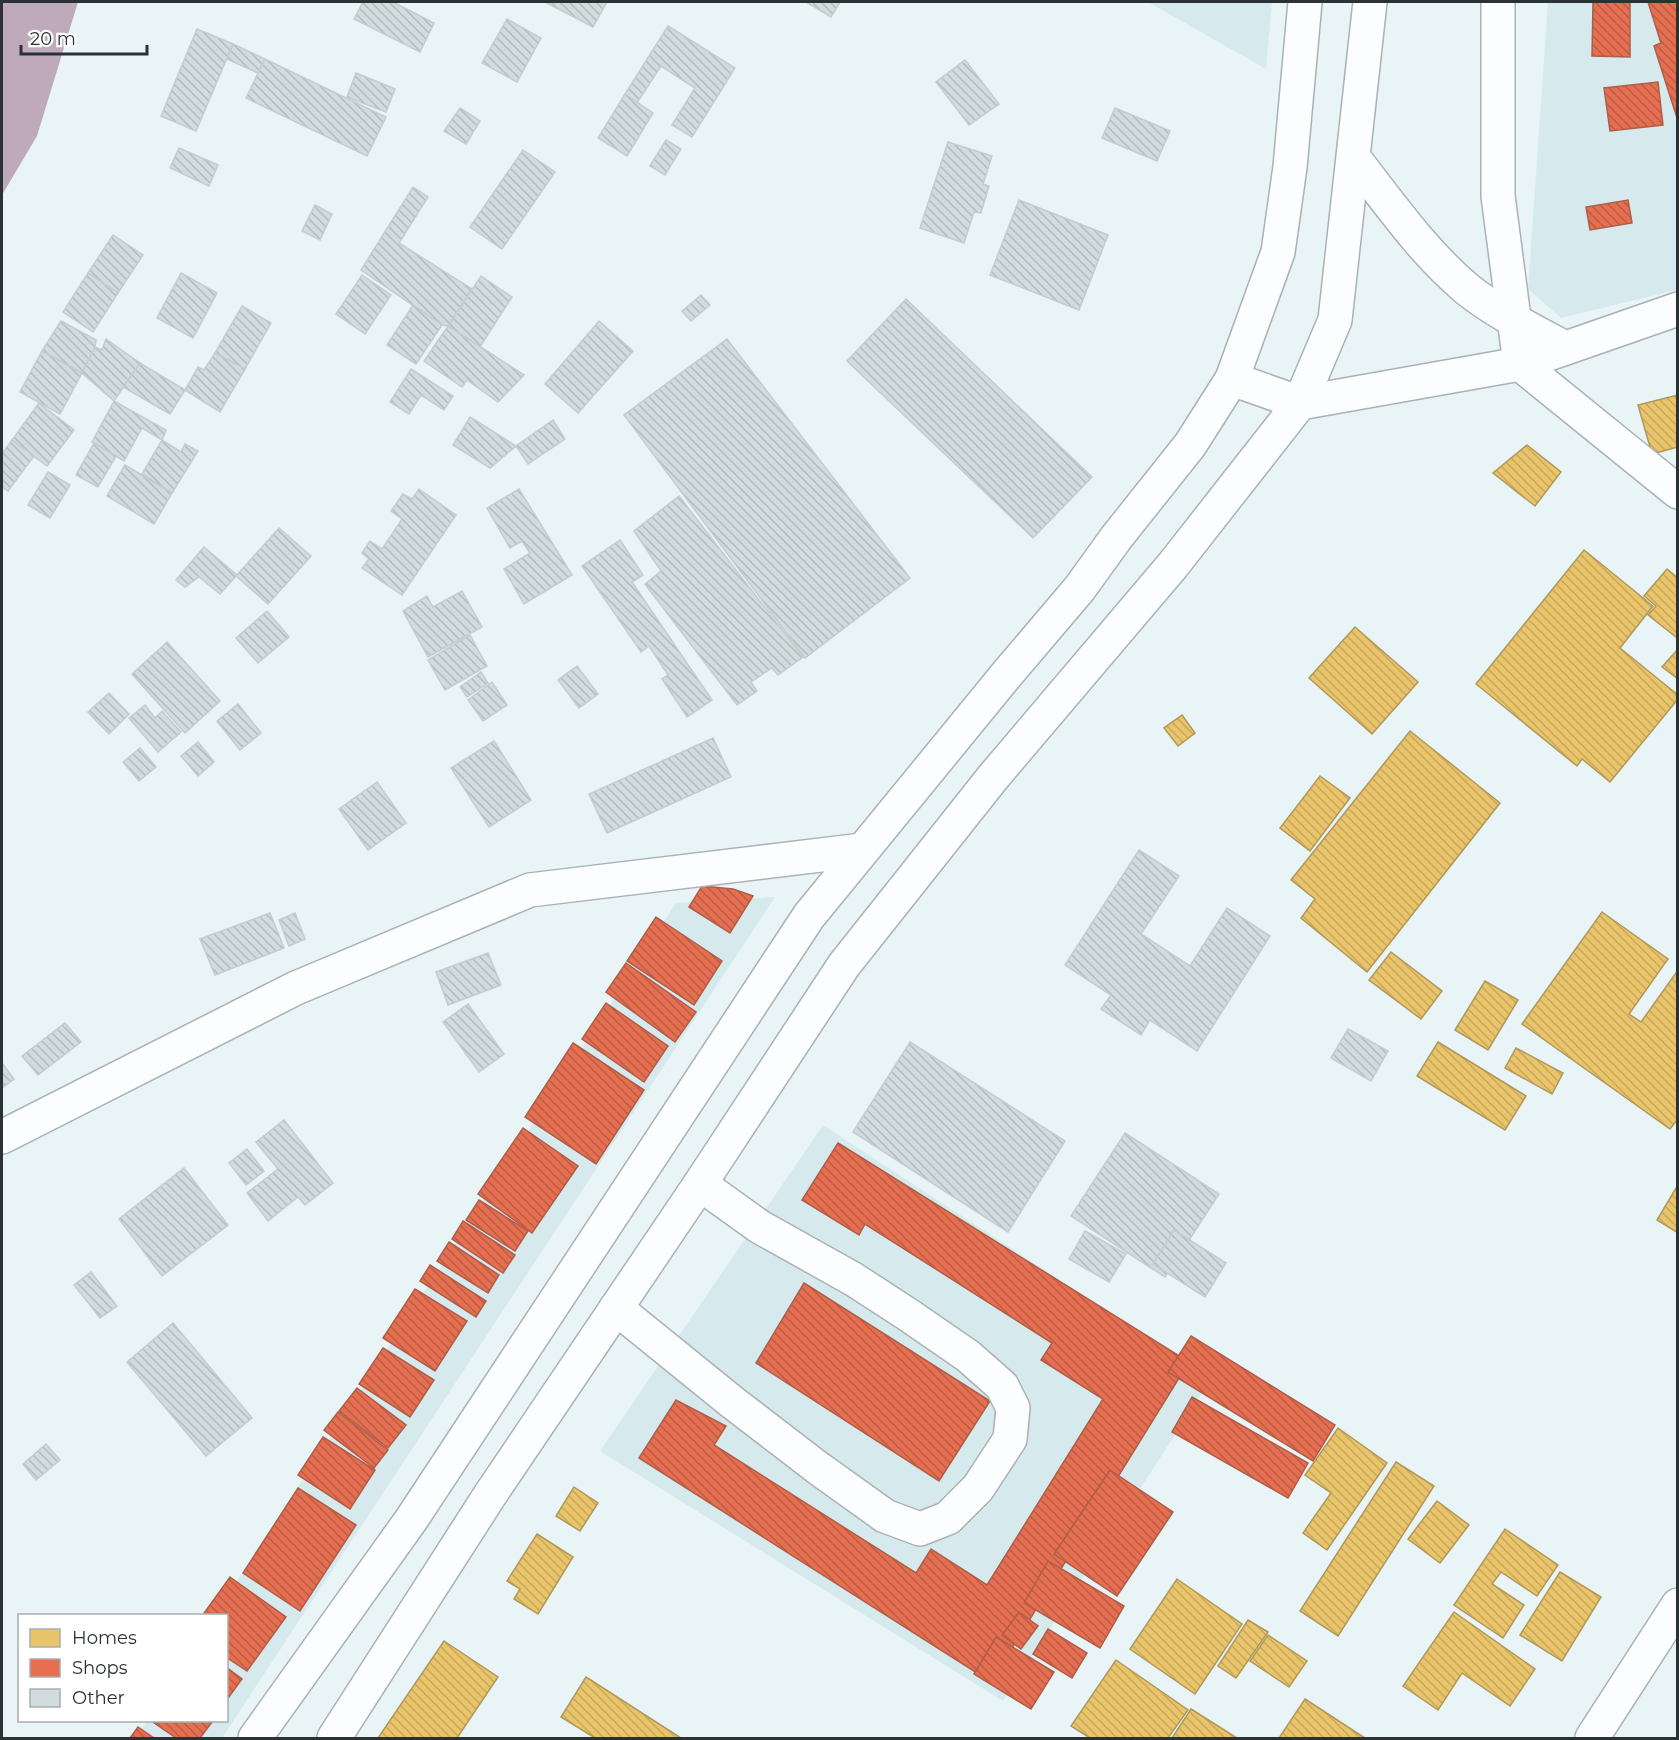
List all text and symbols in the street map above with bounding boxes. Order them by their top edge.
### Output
scale bar [21,18,147,56]
text: 20 m [30,28,76,50]
legend [18,1614,228,1722]
text: Homes [72,1627,137,1649]
text: Shops [72,1657,128,1679]
text: Other [72,1687,125,1709]

